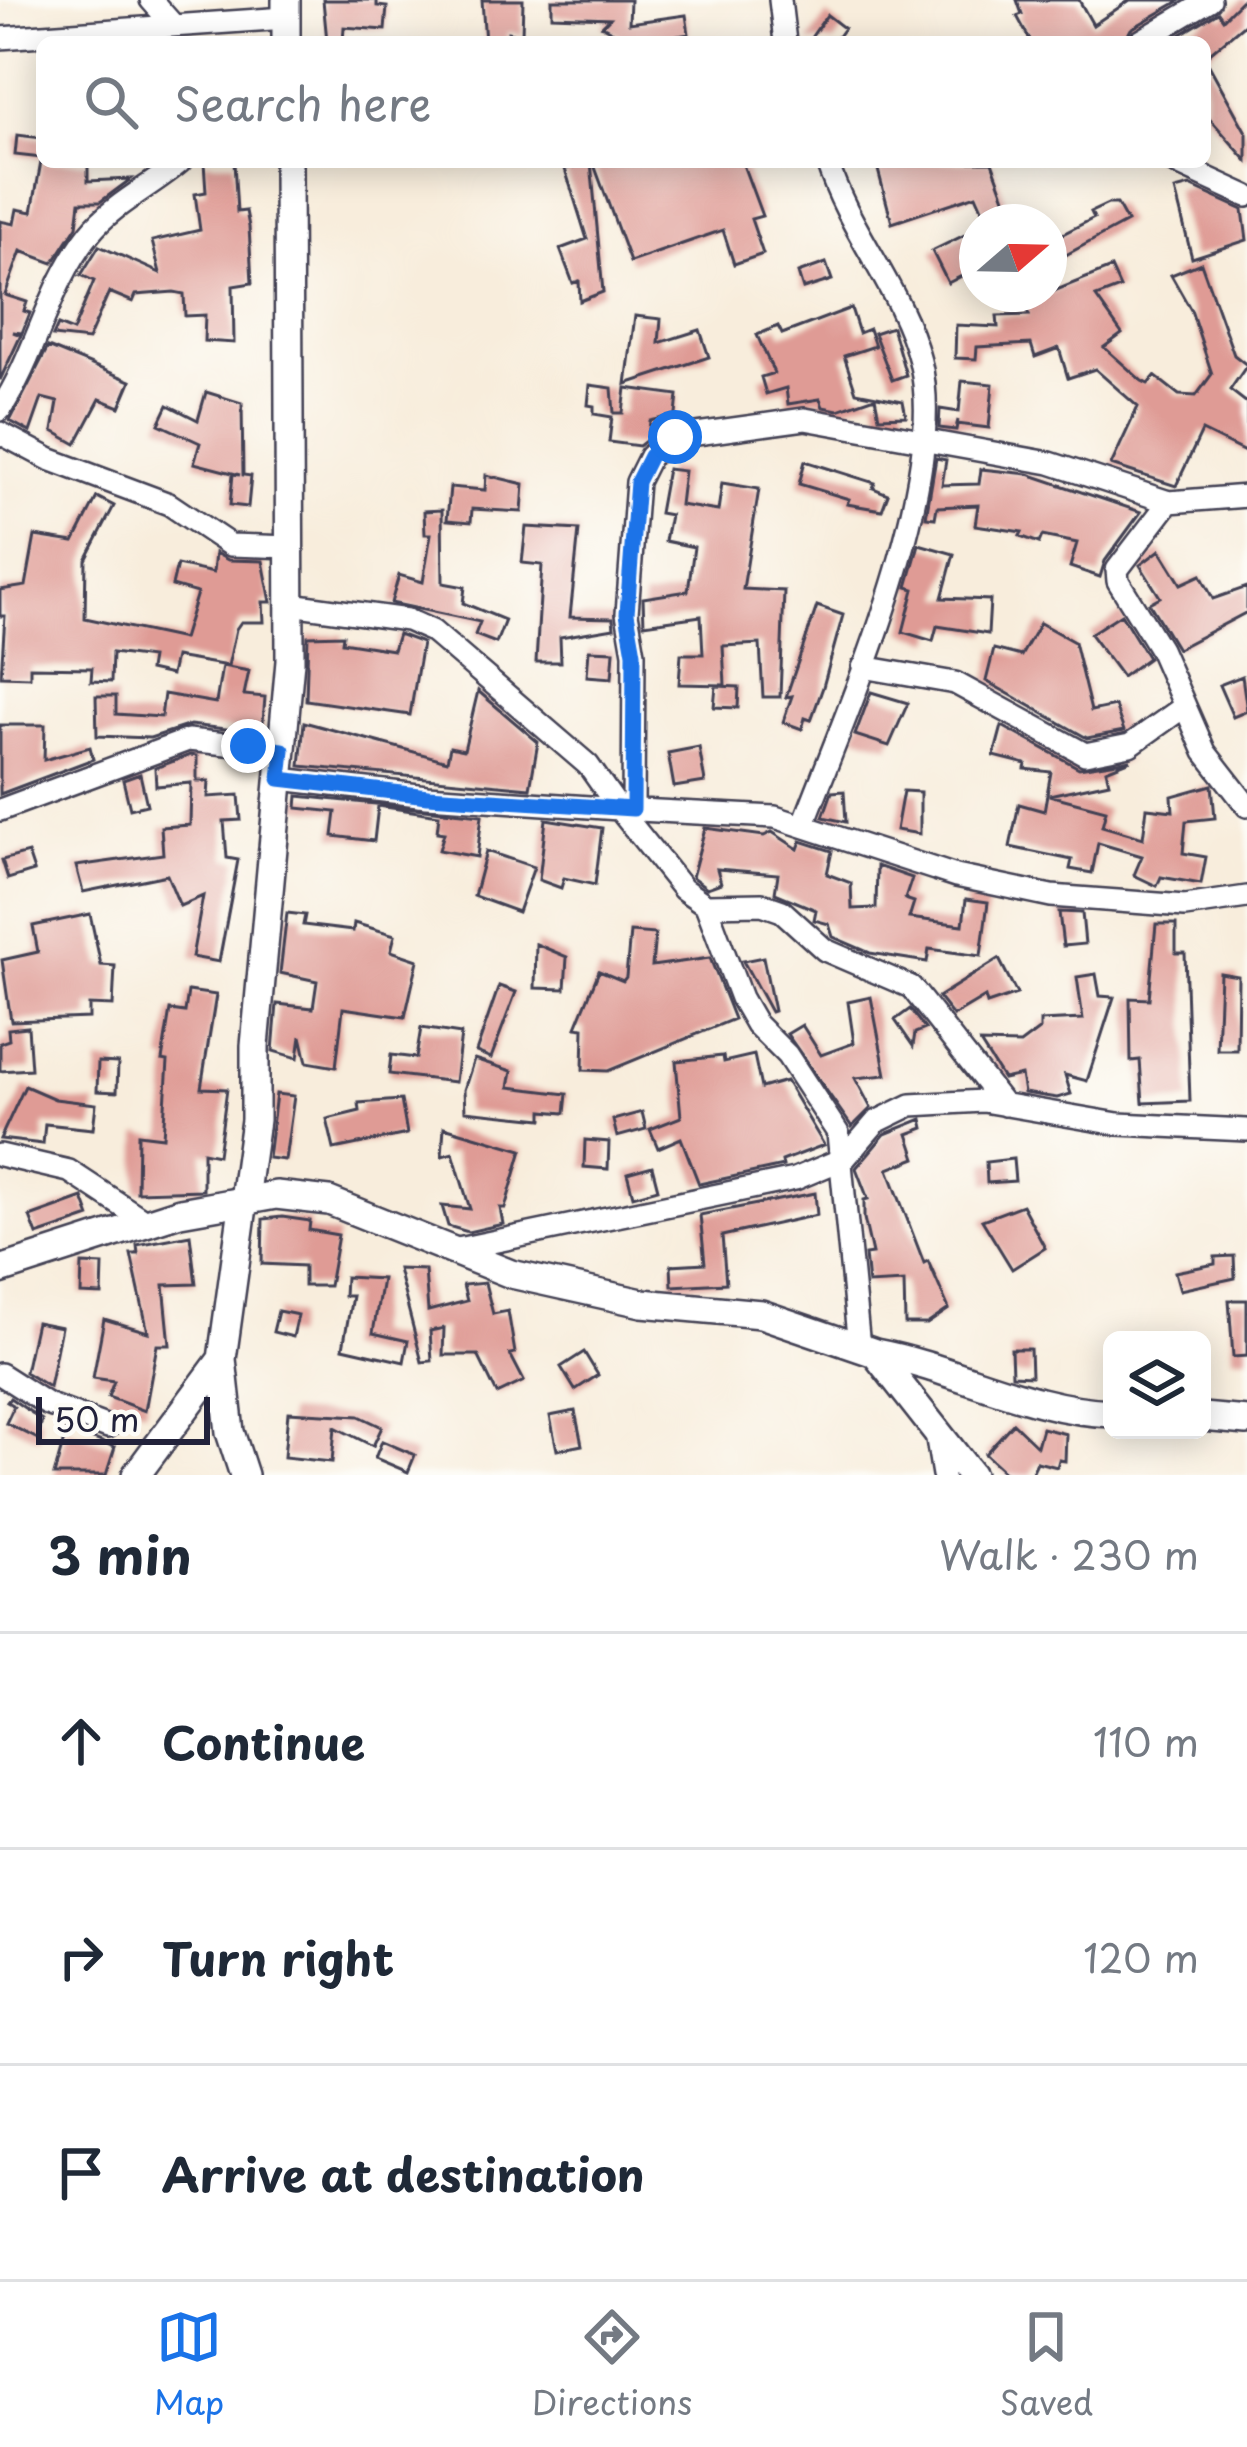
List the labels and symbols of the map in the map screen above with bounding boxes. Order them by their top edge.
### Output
north arrow [959,204,1067,312]
route start [648,410,702,464]
route end [221,719,275,773]
scale bar [36,1391,210,1444]

